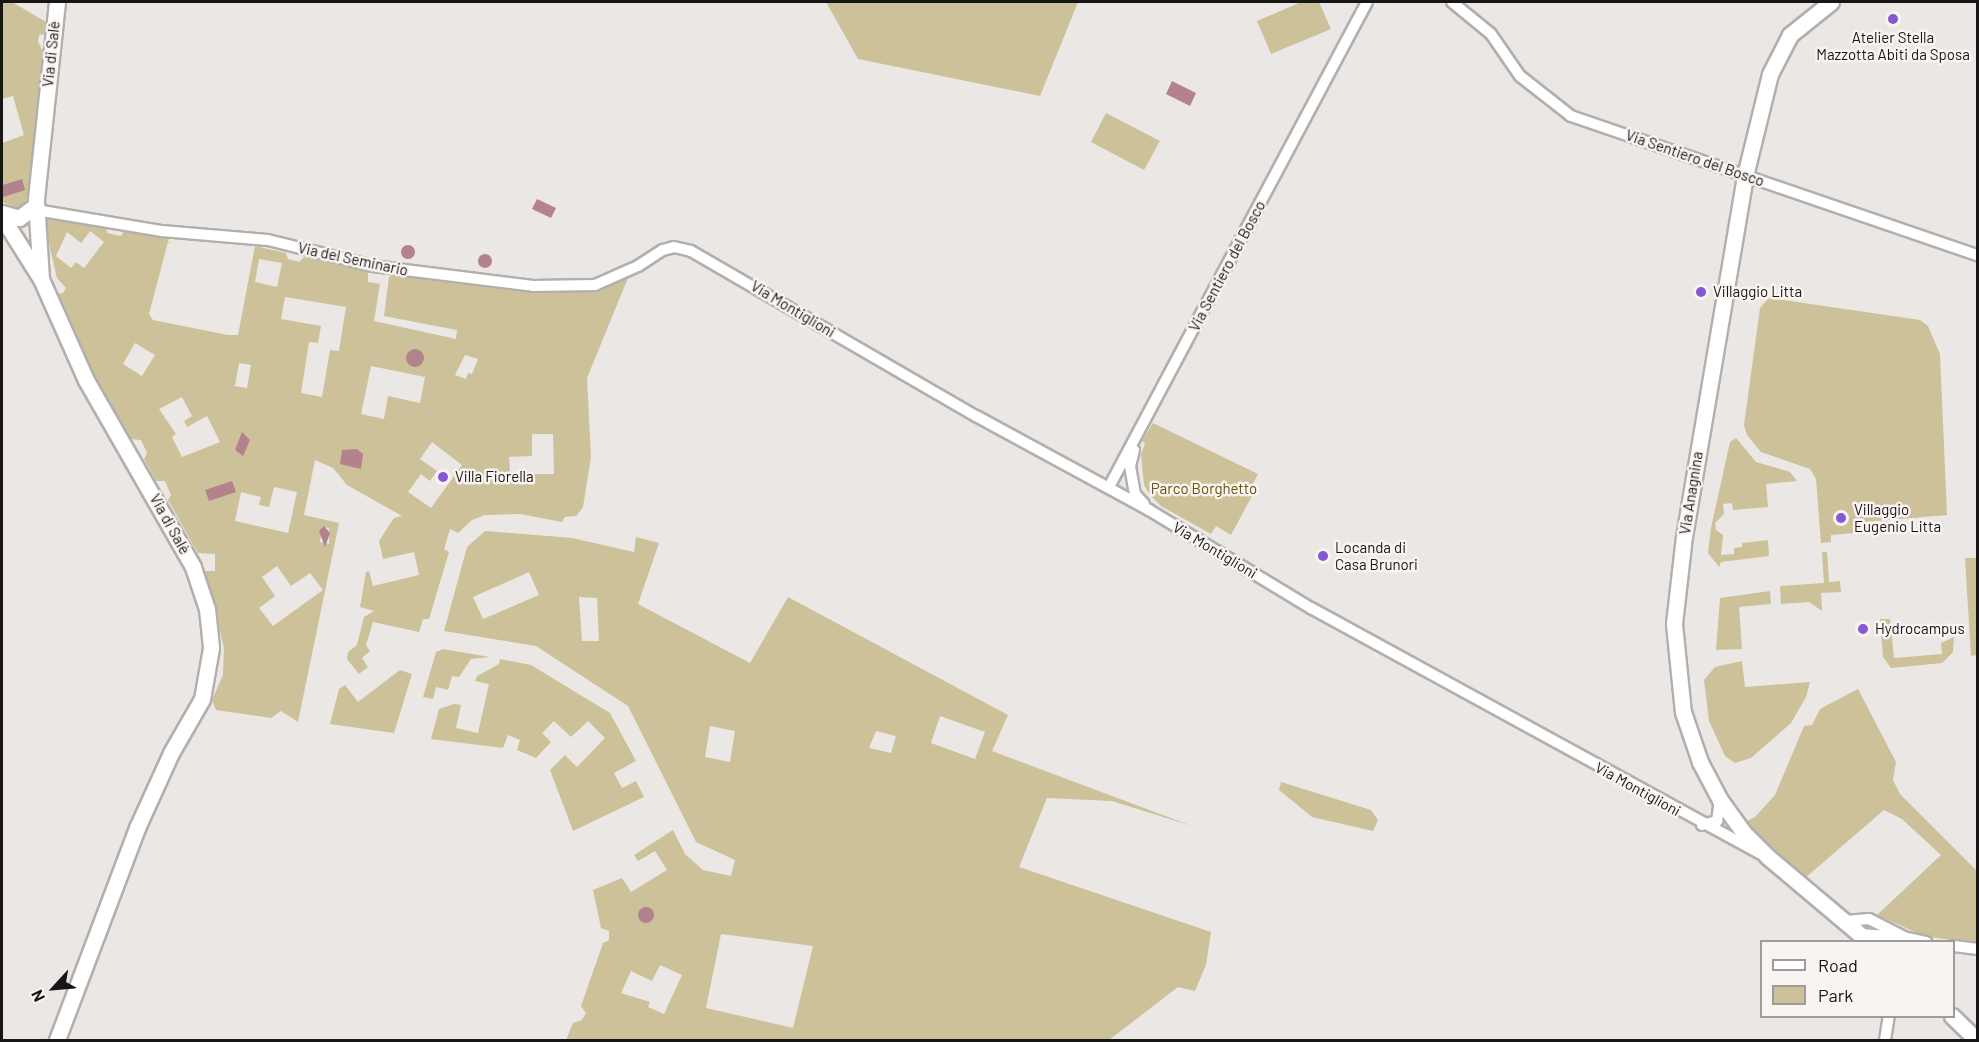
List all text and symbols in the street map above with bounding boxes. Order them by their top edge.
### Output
marker: Atelier Stella Mazzotta Abiti da Sposa [1886,12,1900,26]
street label: Via di Salè [39,20,63,88]
place label: Atelier Stella Mazzotta Abiti da Sposa [1816,28,1970,63]
street label: Via Sentiero del Bosco [1623,126,1767,190]
street label: Via Sentiero del Bosco [1185,198,1269,334]
street label: Via del Seminario [296,239,410,279]
street label: Via Montiglioni [748,277,838,341]
place label: Villaggio Litta [1713,283,1802,301]
marker: Villaggio Litta [1694,285,1708,299]
street label: Via Anagnina [1676,450,1706,536]
place label: Villa Fiorella [455,468,534,486]
marker: Villa Fiorella [436,470,450,484]
park label: Parco Borghetto [1151,480,1257,498]
street label: Via di Salè [146,491,194,557]
place label: Villaggio Eugenio Litta [1854,500,1941,535]
marker: Villaggio Eugenio Litta [1832,509,1850,527]
street label: Via Montiglioni [1170,518,1260,582]
place label: Locanda di Casa Brunori [1335,538,1418,573]
marker: Locanda di Casa Brunori [1316,549,1330,563]
place label: Hydrocampus [1875,620,1965,638]
marker: Hydrocampus [1856,622,1870,636]
street label: Via Montiglioni [1592,758,1684,820]
legend [1760,940,1955,1018]
text: Road [1818,954,1858,976]
north arrow [24,958,84,1018]
text: Park [1818,984,1853,1006]
text: N [27,987,48,1005]

